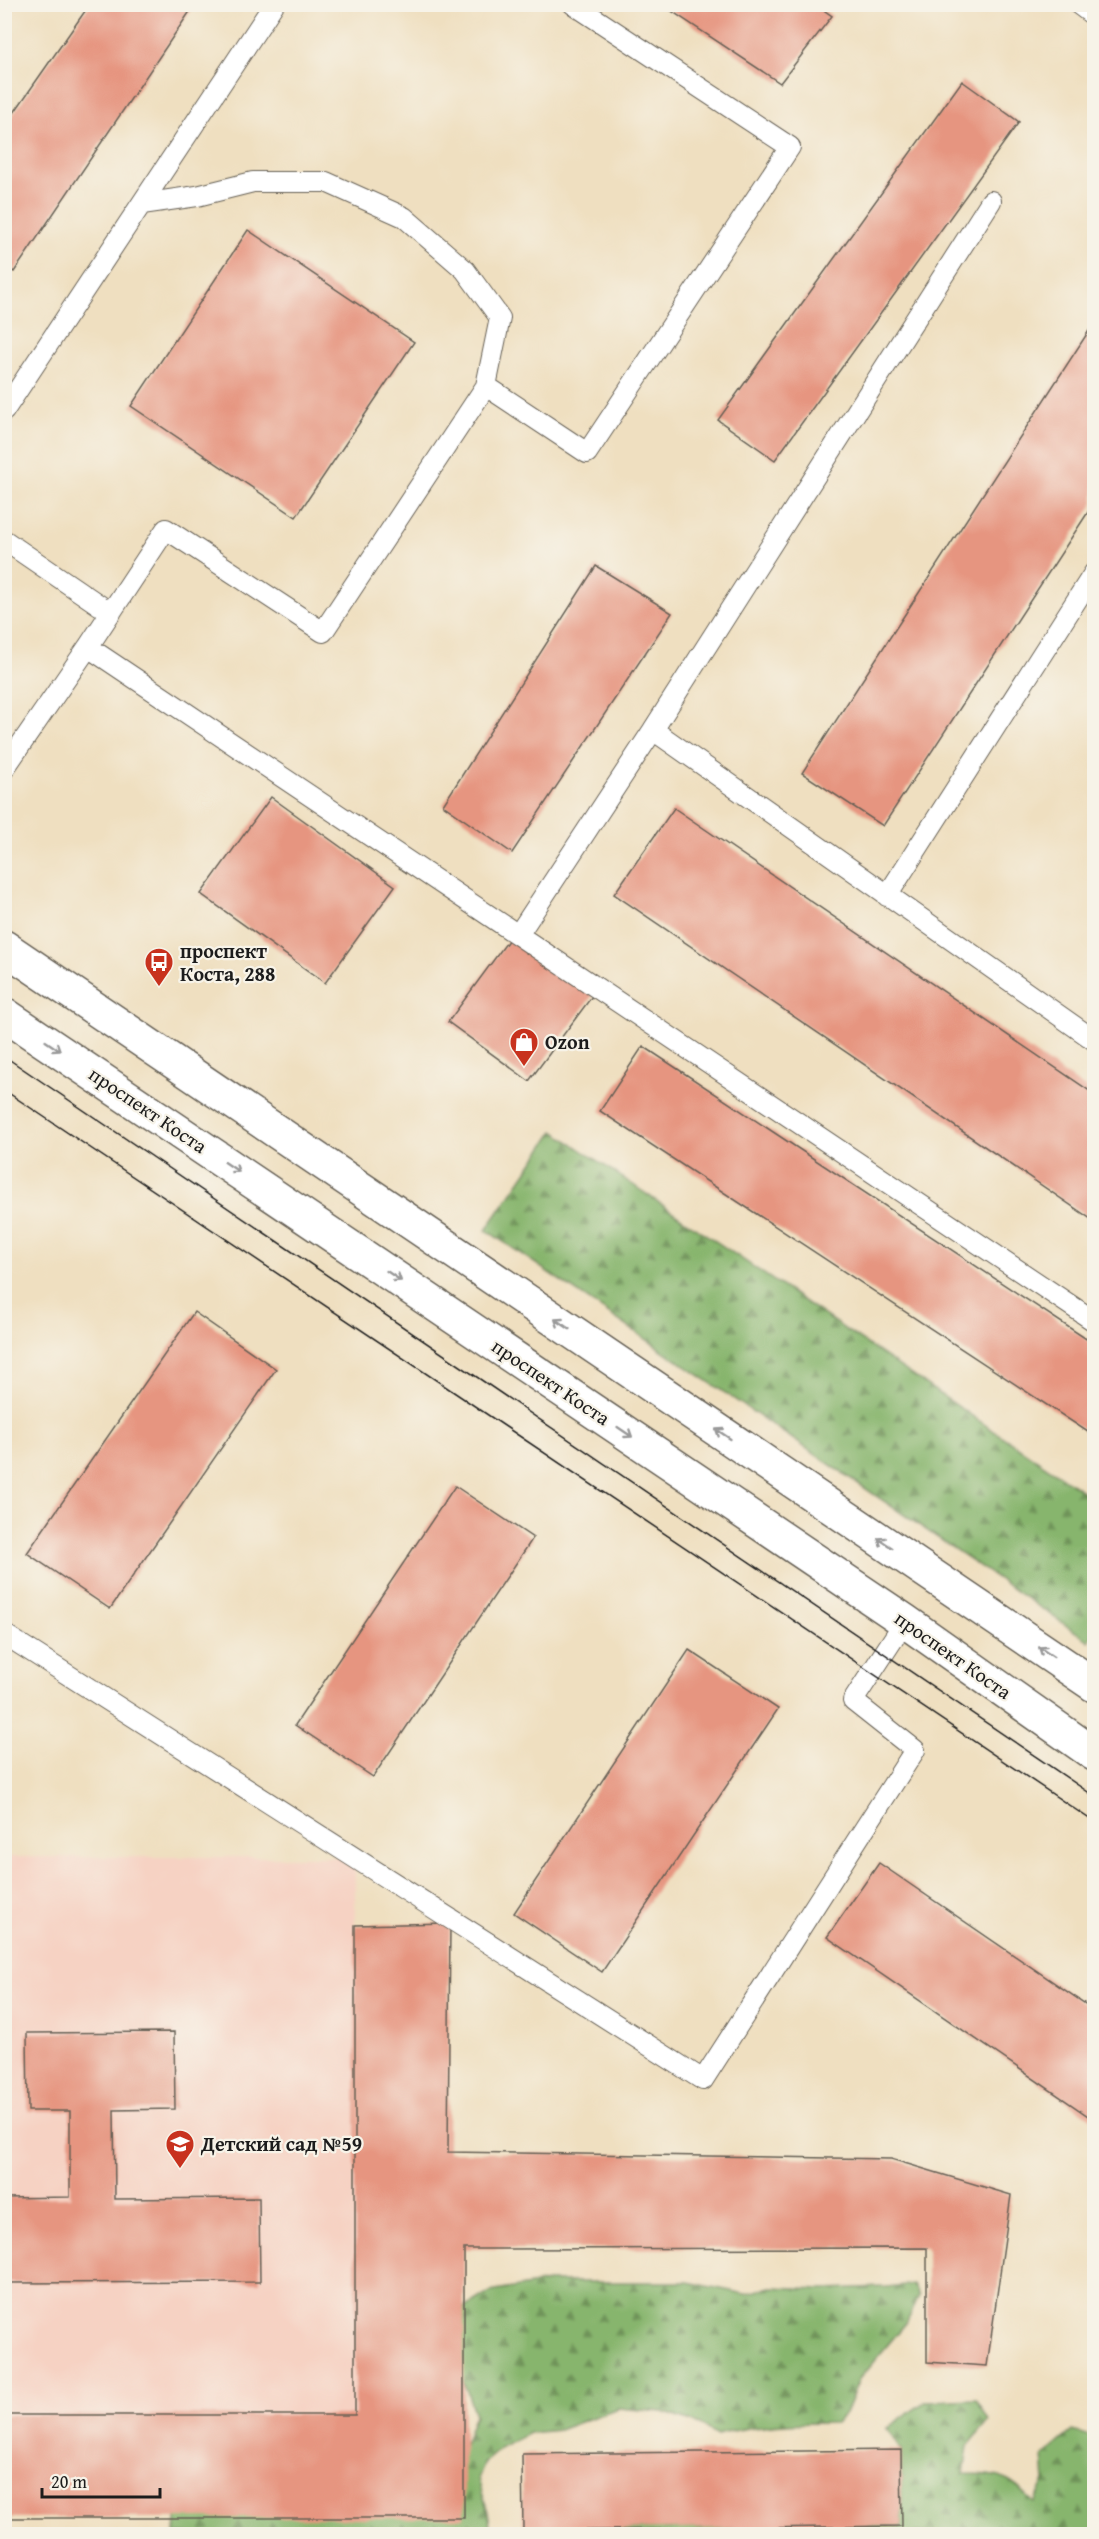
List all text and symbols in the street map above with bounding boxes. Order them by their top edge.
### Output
place label: проспект Коста, 288 [180,936,275,988]
bus stop icon: проспект Коста, 288 [143,946,175,988]
shop icon: Ozon [508,1026,540,1068]
place label: Ozon [545,1027,590,1056]
one-way arrow [44,1041,61,1053]
street label: проспект Коста [83,1059,214,1160]
one-way arrow [223,1161,240,1173]
one-way arrow [385,1270,401,1282]
one-way arrow [554,1318,570,1330]
street label: проспект Коста [486,1331,617,1432]
one-way arrow [616,1427,633,1439]
one-way arrow [715,1428,732,1440]
one-way arrow [877,1537,893,1549]
street label: проспект Коста [889,1603,1018,1706]
one-way arrow [1038,1646,1055,1658]
school or university icon: Детский сад №59 [164,2128,196,2170]
place label: Детский сад №59 [200,2129,362,2158]
scale bar [42,2461,160,2499]
text: 20 m [51,2468,87,2495]

